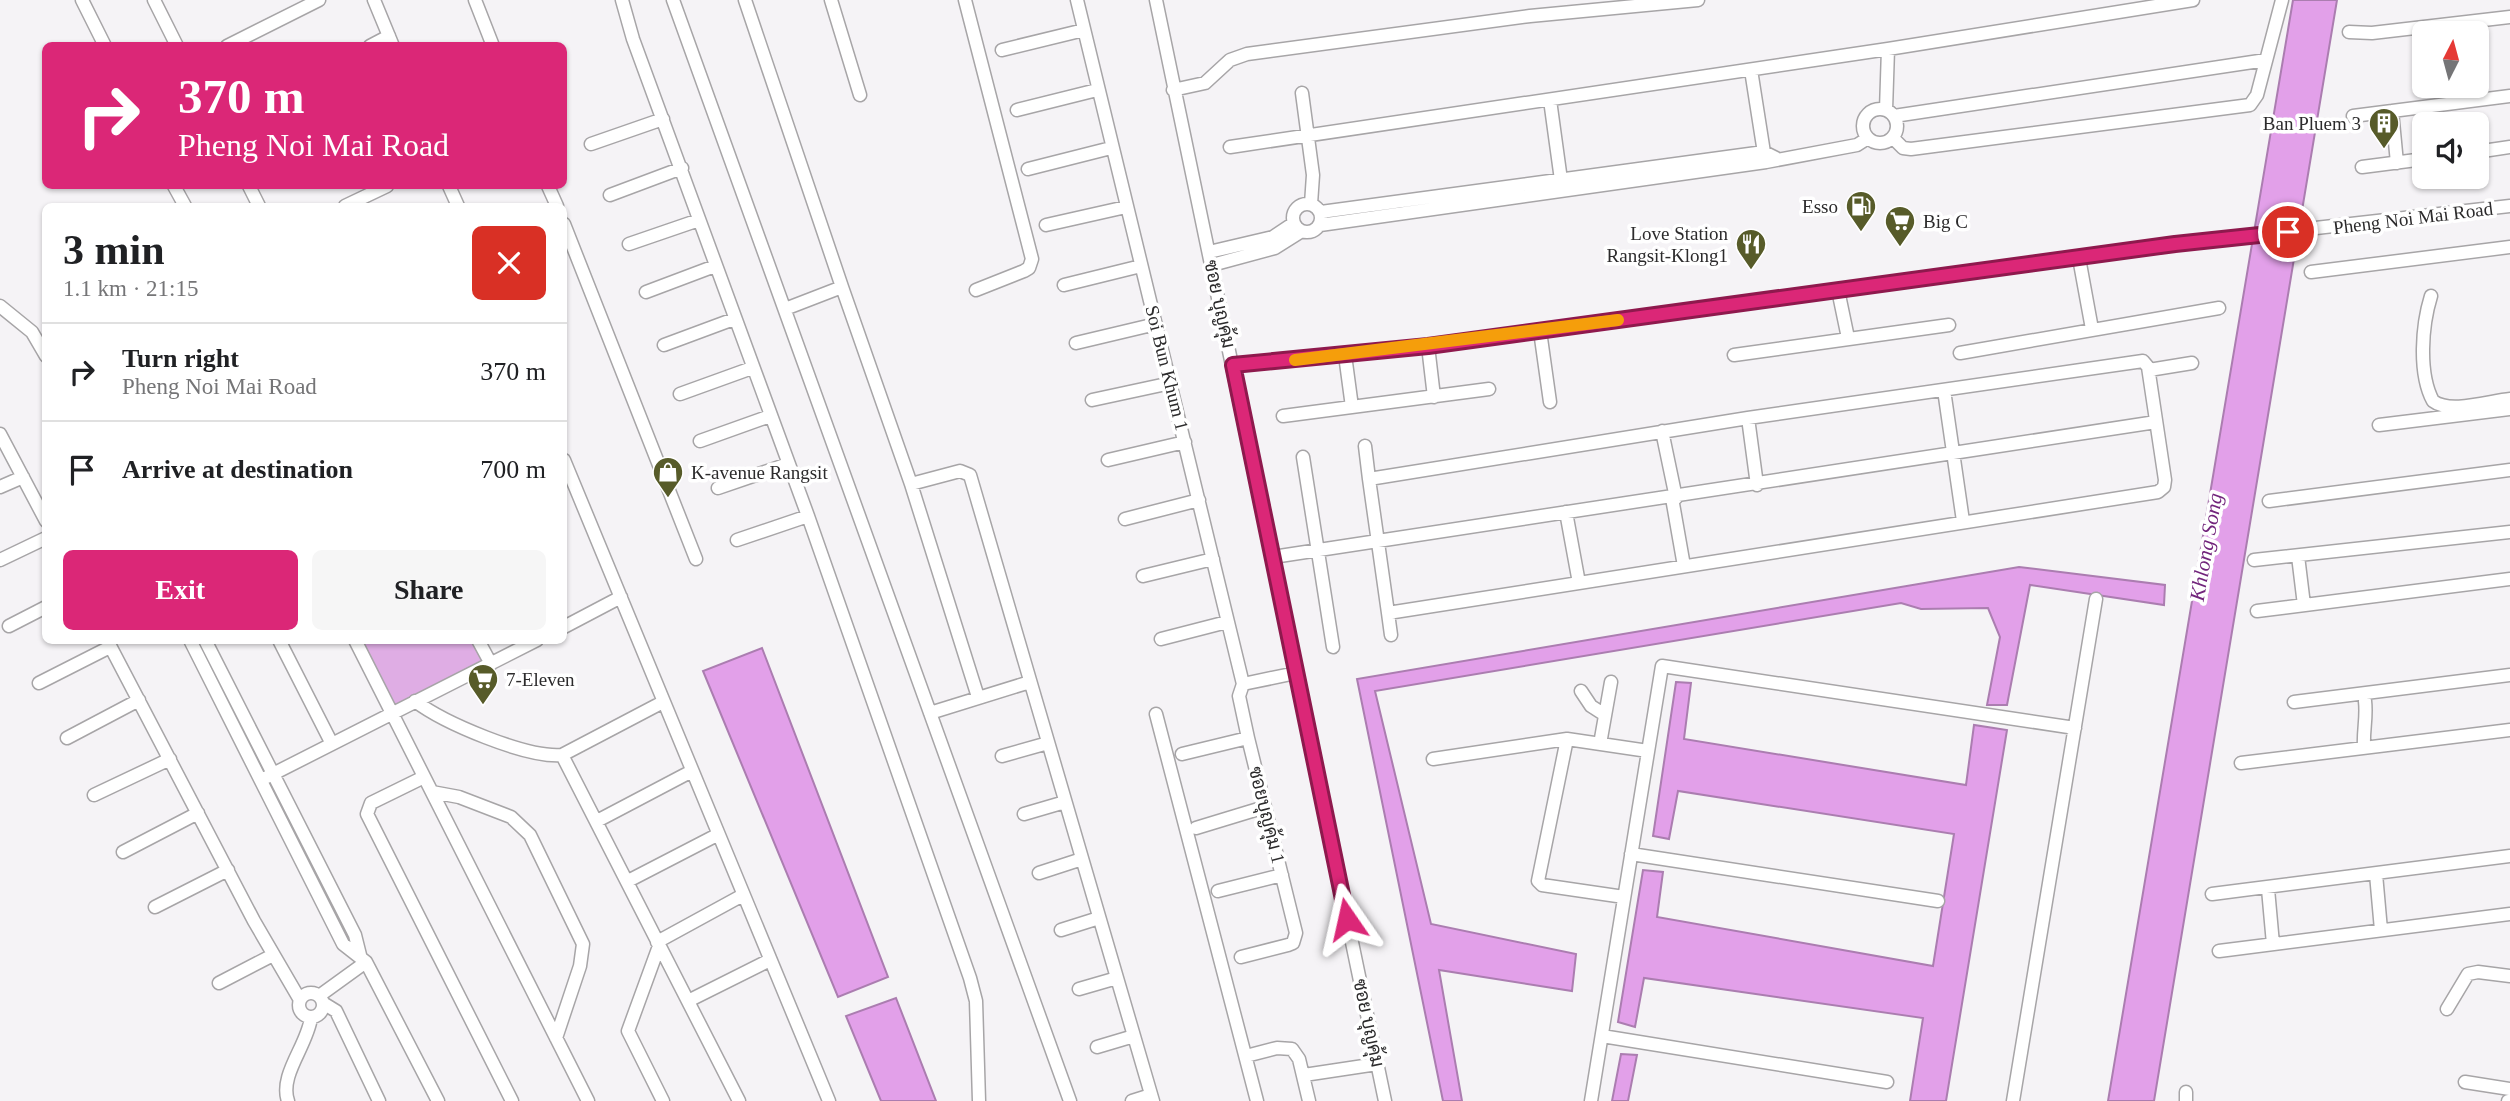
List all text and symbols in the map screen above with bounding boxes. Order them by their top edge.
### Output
north arrow [2412,21,2488,98]
map controls [2412,21,2489,189]
text: 370 m [178,69,305,124]
icon: right [63,70,154,161]
building icon: Ban Pluem 3 [2367,106,2401,150]
button: sound [2412,112,2489,189]
place label: Ban Pluem 3 [2263,113,2361,134]
text: Pheng Noi Mai Road [178,127,449,163]
fuel station icon: Esso [1844,189,1878,233]
place label: Esso [1802,196,1838,217]
street label: Pheng Noi Mai Road [2332,198,2495,238]
pin [2258,202,2318,262]
supermarket icon: Big C [1883,204,1917,248]
place label: Big C [1923,211,1968,232]
icon: arrive [2269,213,2307,251]
place label: Love Station Rangsit-Klong1 [1607,223,1728,266]
button: close [472,226,546,300]
text: 3 min [63,227,165,273]
restaurant icon: Love Station Rangsit-Klong1 [1734,227,1768,271]
street label: ซอย บุญคุ้ม [1198,258,1241,350]
text: 1.1 km · 21:15 [63,276,198,301]
street label: Soi Bun Khum 1 [1141,303,1193,433]
text: Turn right [122,344,239,373]
icon: right [63,353,101,391]
text: 370 m [480,357,546,386]
text: Pheng Noi Mai Road [122,374,317,399]
icon: arrive [63,451,101,489]
text: Arrive at destination [122,455,353,484]
text: 700 m [480,455,546,484]
shop icon: K-avenue Rangsit [651,455,685,499]
place label: K-avenue Rangsit [691,462,828,483]
water label: Khlong Song [2185,491,2227,604]
button: Exit [63,550,298,630]
button: Share [312,550,546,630]
supermarket icon: 7-Eleven [466,662,500,706]
place label: 7-Eleven [506,669,575,690]
street label: ซอยบุญคุ้ม 1 [1243,764,1290,866]
position arrow [1310,882,1384,956]
street label: ซอย บุญคุ้ม [1347,977,1390,1069]

